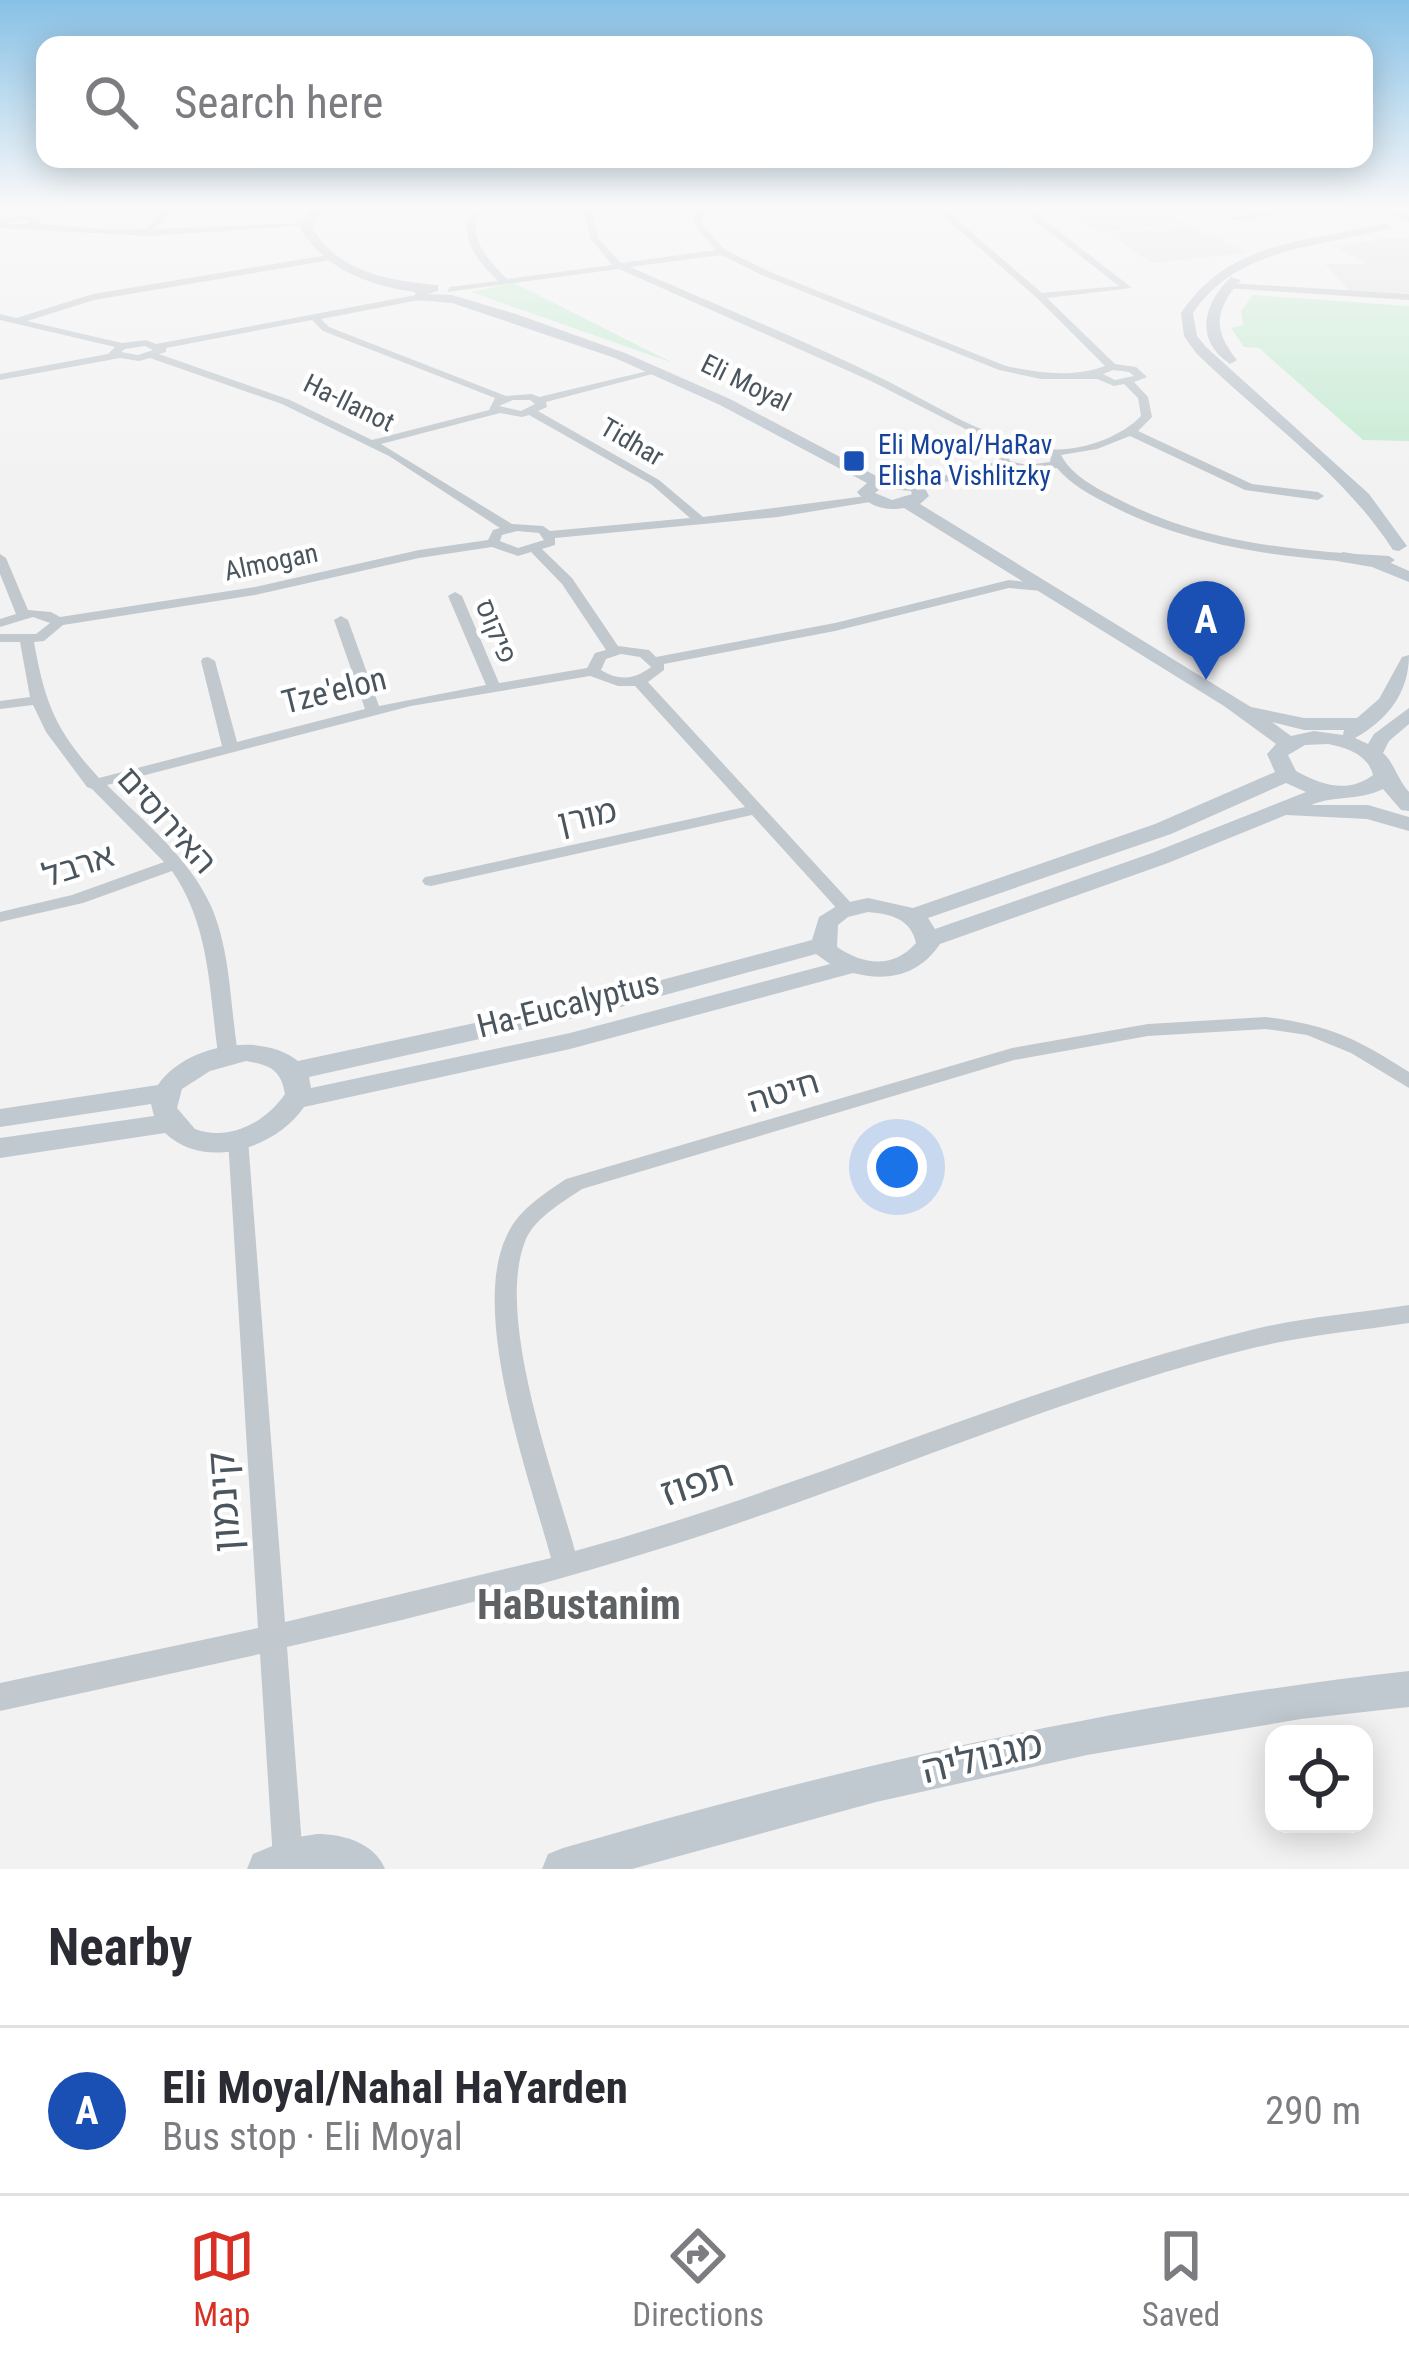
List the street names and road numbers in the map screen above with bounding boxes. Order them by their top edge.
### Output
street label: Eli Moyal [696,348,796,418]
street label: Ha-Ilanot [298,367,400,439]
street label: Tidhar [595,411,669,473]
street label: Almogan [221,536,321,588]
street label: פיקוס [468,594,524,668]
street label: Tze'elon [278,658,390,722]
street label: האירוסים [109,759,225,881]
street label: מורן [554,790,620,842]
street label: ארבל [37,835,119,895]
street label: Ha-Eucalyptus [473,963,663,1045]
street label: חיטה [742,1062,824,1120]
street label: קינמון [198,1450,250,1554]
street label: תפוז [655,1450,739,1516]
street label: מגנוליה [917,1721,1047,1793]

